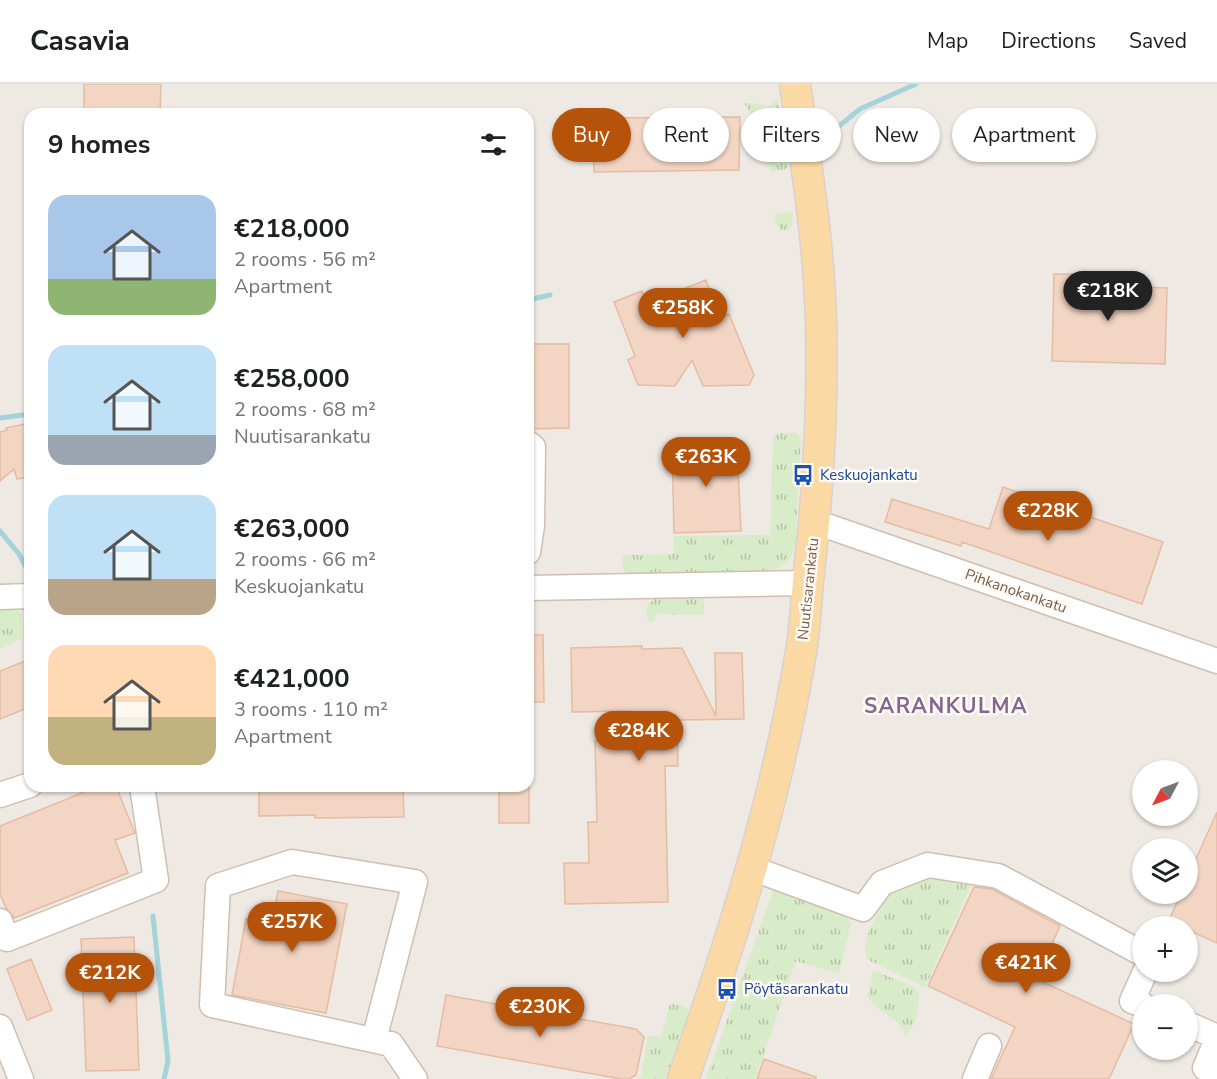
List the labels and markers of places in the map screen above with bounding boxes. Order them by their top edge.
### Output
pin: €218K [1066,271,1150,322]
pin: €258K [641,288,725,339]
pin: €263K [664,437,748,488]
bus stop icon: Keskuojankatu [791,463,815,487]
place label: Keskuojankatu [820,465,918,485]
pin: €228K [1006,491,1090,542]
pin: €284K [597,711,681,762]
pin: €257K [250,902,334,953]
pin: €421K [984,943,1068,994]
pin: €212K [68,953,152,1004]
bus stop icon: Pöytäsarankatu [715,977,739,1001]
place label: Pöytäsarankatu [744,979,848,999]
pin: €230K [498,987,582,1038]

